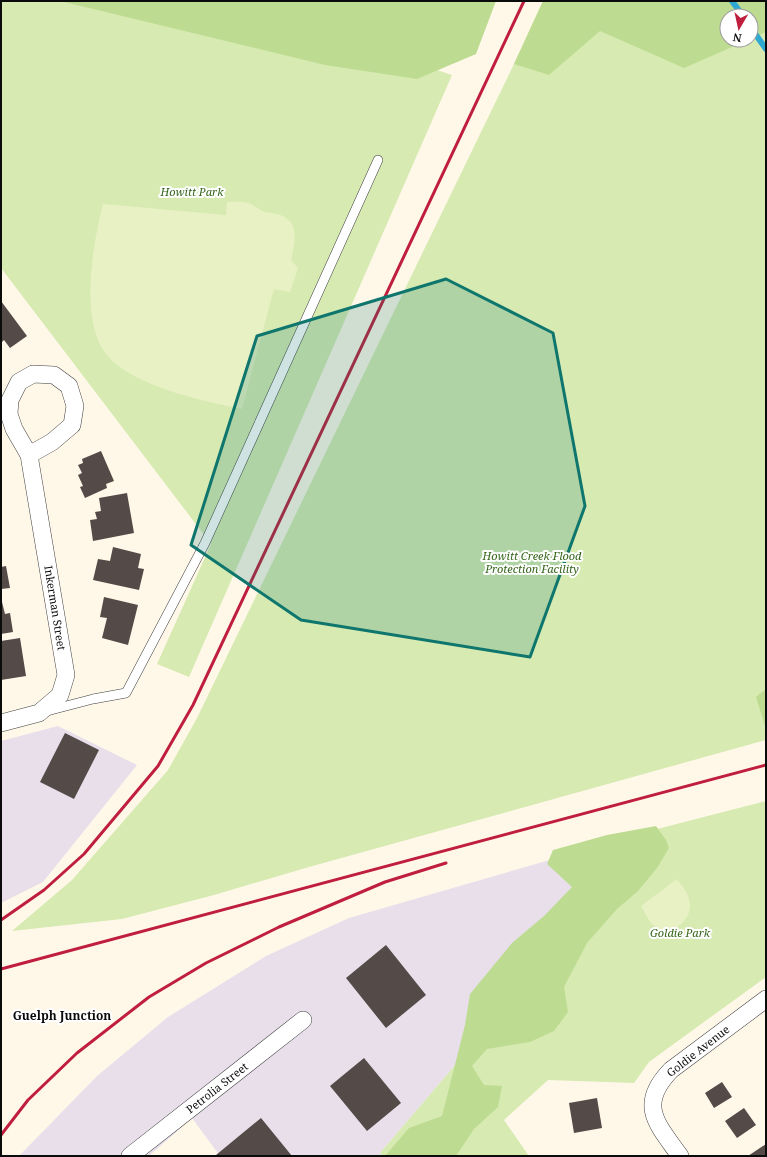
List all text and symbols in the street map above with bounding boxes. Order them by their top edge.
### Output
north arrow [719,8,759,48]
text: N [732,30,743,46]
park label: Howitt Park [160,184,224,199]
park label: Howitt Creek Flood Protection Facility [482,548,582,576]
street label: Inkerman Street [41,564,70,652]
park label: Goldie Park [650,925,711,940]
district label: Guelph Junction [13,1007,111,1024]
street label: Goldie Avenue [663,1021,732,1080]
street label: Petrolia Street [183,1059,251,1116]

